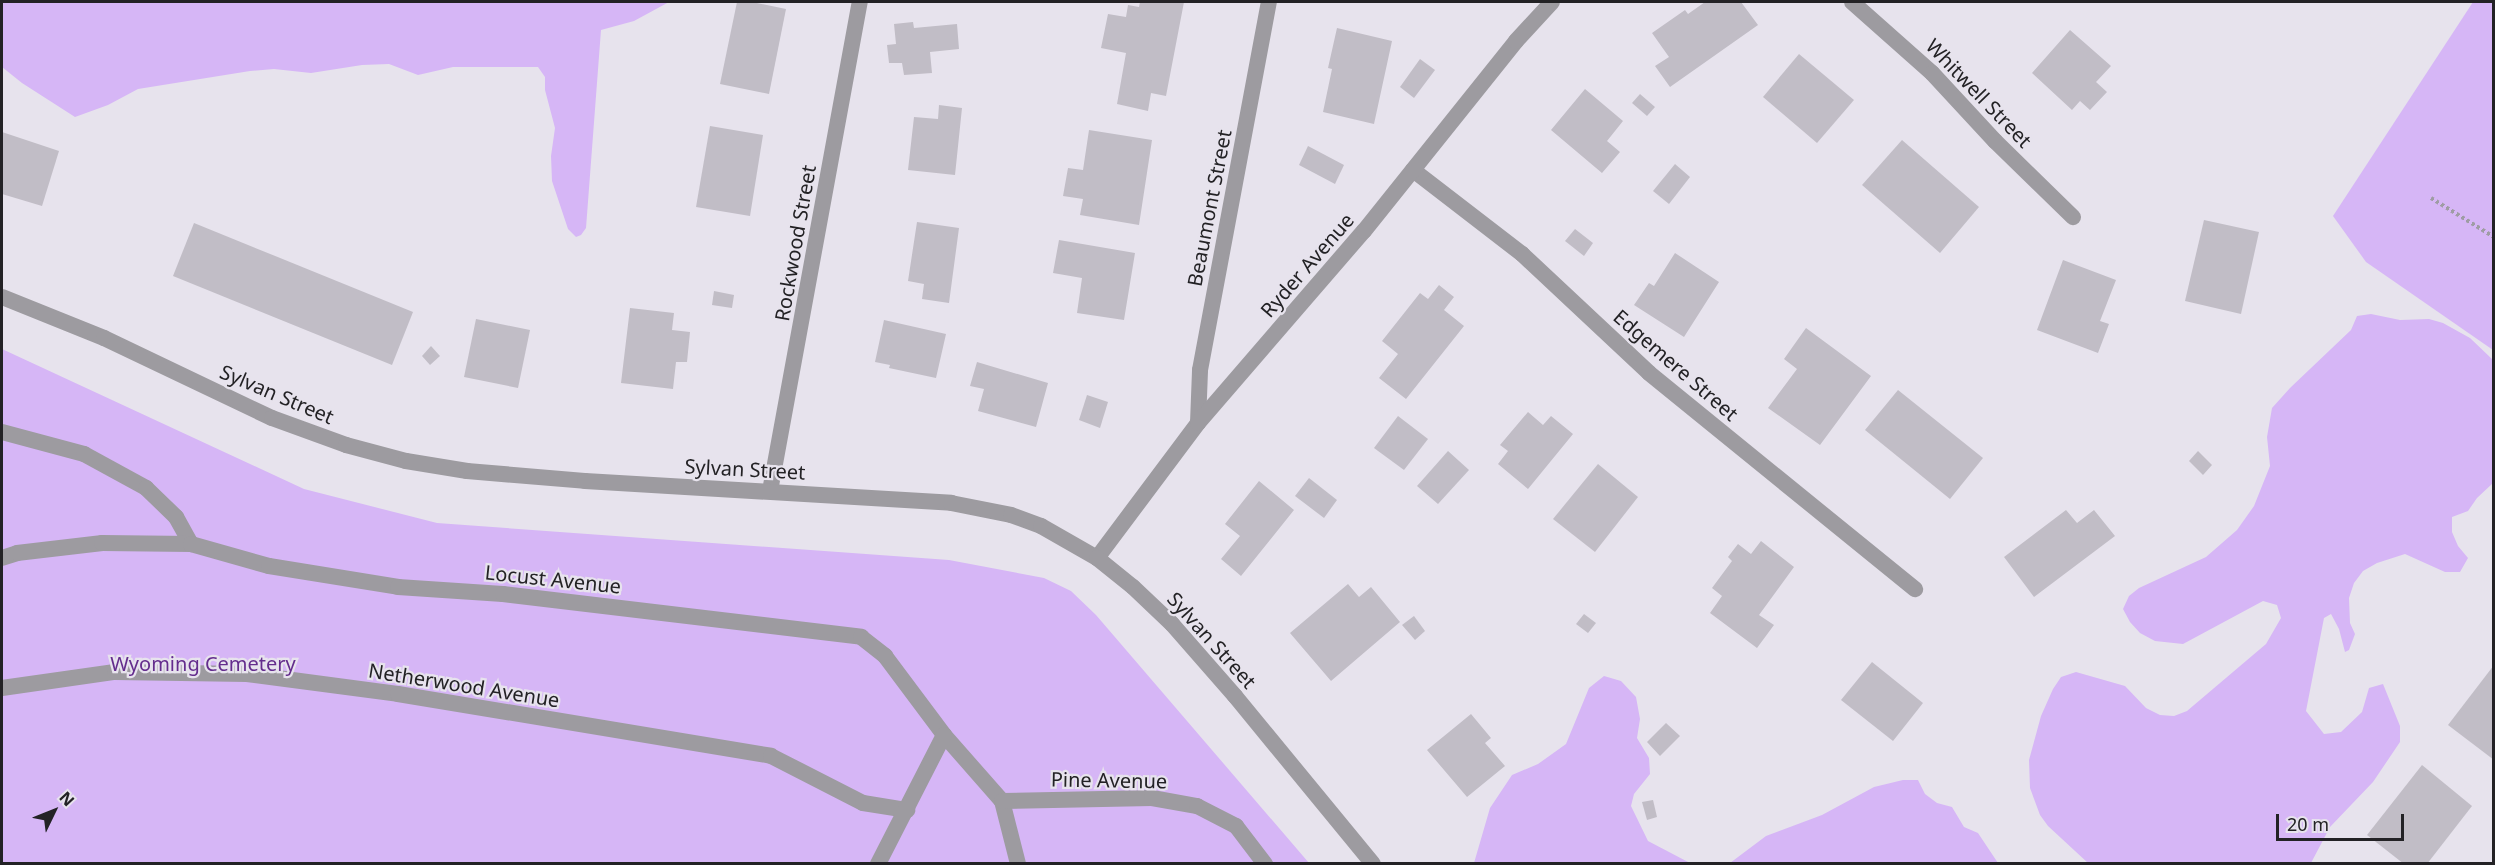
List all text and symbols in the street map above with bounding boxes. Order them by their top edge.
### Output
street label: Whitwell Street [1921,34,2037,152]
street label: Beaumont Street [1182,128,1236,288]
street label: Rockwood Street [769,163,821,323]
street label: Ryder Avenue [1255,208,1359,322]
street label: Edgemere Street [1609,304,1743,426]
street label: Sylvan Street [217,359,337,429]
street label: Sylvan Street [684,454,806,484]
street label: Locust Avenue [484,560,622,598]
street label: Sylvan Street [1163,587,1261,693]
park label: Wyoming Cemetery [110,651,296,675]
street label: Netherwood Avenue [367,658,561,712]
street label: Pine Avenue [1051,767,1167,793]
north arrow [24,781,84,841]
text: N [55,786,80,811]
scale bar [2279,802,2406,840]
text: 20 m [2287,812,2329,836]

